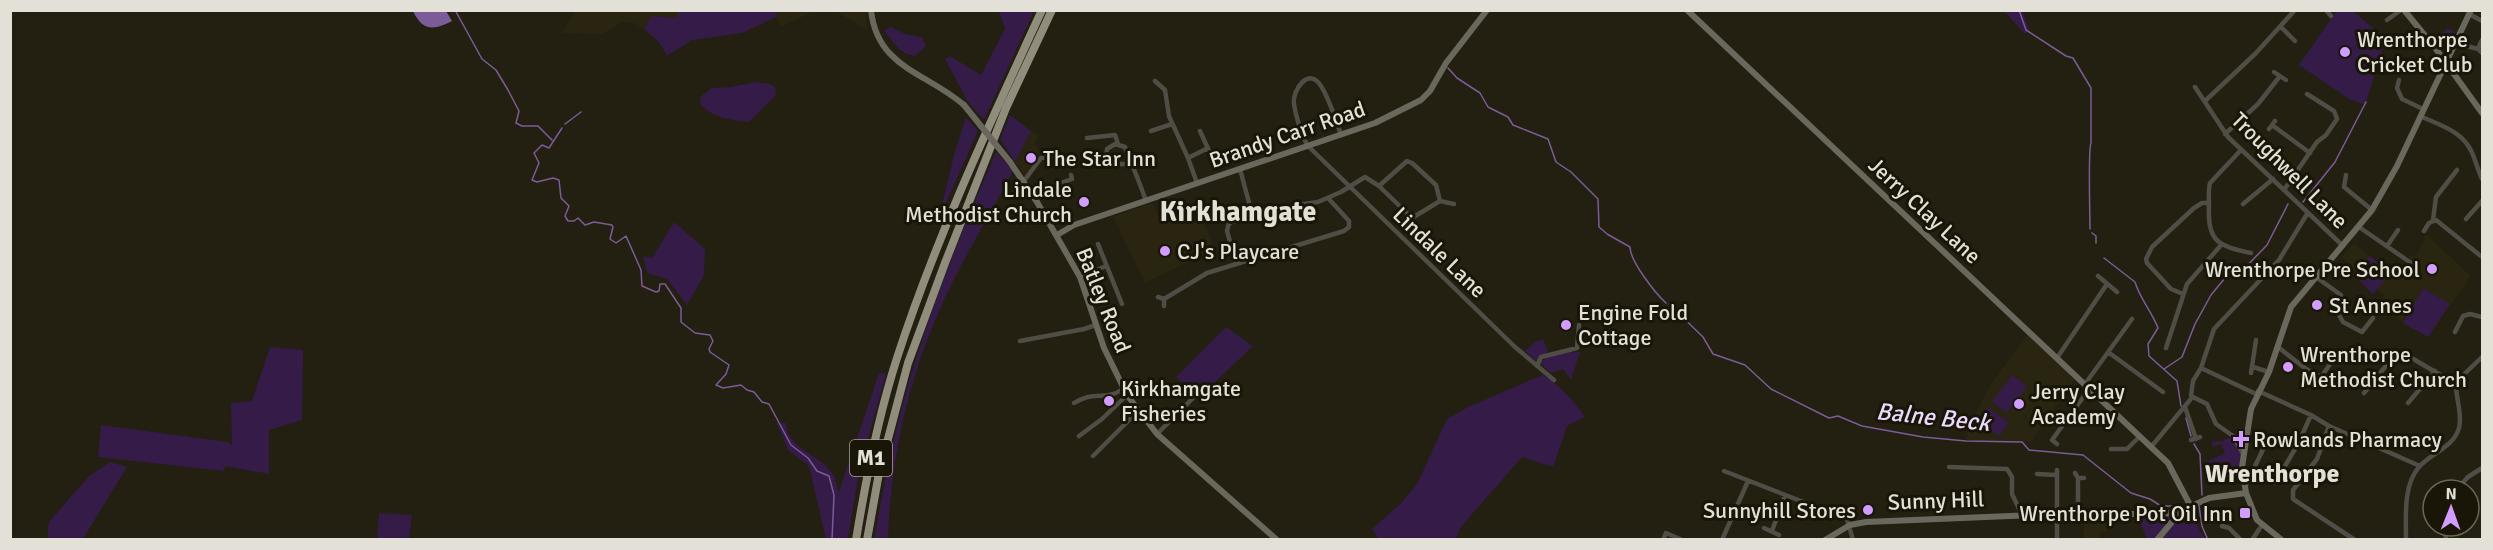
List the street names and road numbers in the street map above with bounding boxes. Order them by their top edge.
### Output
street label: Brandy Carr Road [1206,95,1369,174]
street label: Troughwell Lane [2226,106,2354,234]
street label: Jerry Clay Lane [1863,151,1987,269]
street label: Lindale Lane [1387,201,1492,304]
street label: Batley Road [1070,244,1137,357]
road number: M1 [850,440,892,476]
street label: Sunny Hill [1887,485,1985,516]

